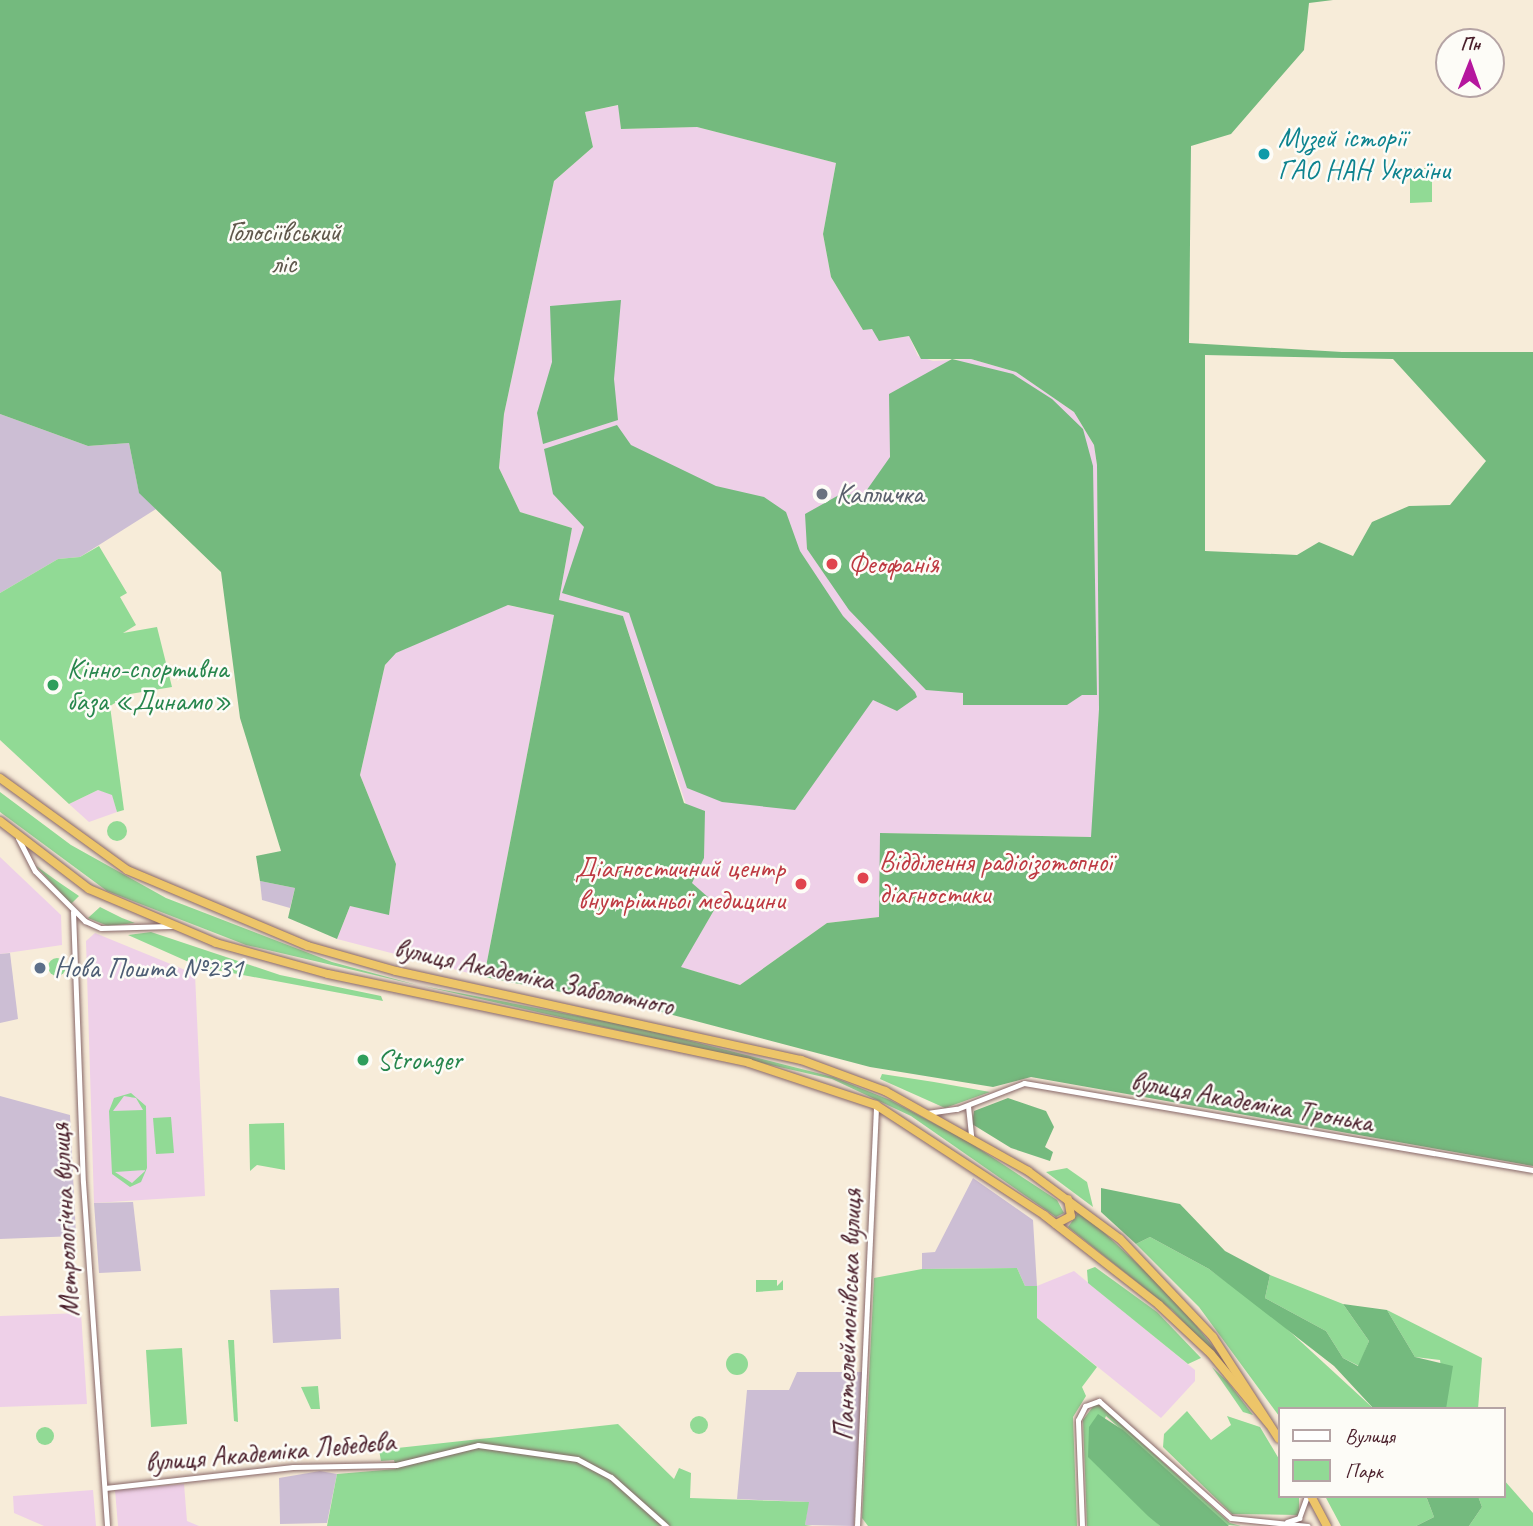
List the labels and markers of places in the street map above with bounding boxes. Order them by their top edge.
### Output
place label: Музей історії ГАО НАН України [1278,121,1450,187]
marker: Музей історії ГАО НАН України [1256,146,1272,162]
place label: Капличка [836,477,924,511]
marker: Капличка [814,486,830,502]
place label: Феофанія [848,547,939,581]
marker: Феофанія [822,554,842,574]
place label: Кінно-спортивна база «Динамо» [67,652,231,718]
marker: Кінно-спортивна база «Динамо» [45,677,61,693]
place label: Відділення радіоізотопної діагностики [879,845,1113,911]
place label: Діагностичний центр внутрішньої медицини [575,851,785,917]
marker: Відділення радіоізотопної діагностики [853,868,873,888]
marker: Діагностичний центр внутрішньої медицини [791,874,811,894]
place label: Нова Пошта №231 [54,951,245,985]
marker: Нова Пошта №231 [32,960,48,976]
place label: Stronger [377,1043,462,1077]
marker: Stronger [355,1052,371,1068]

